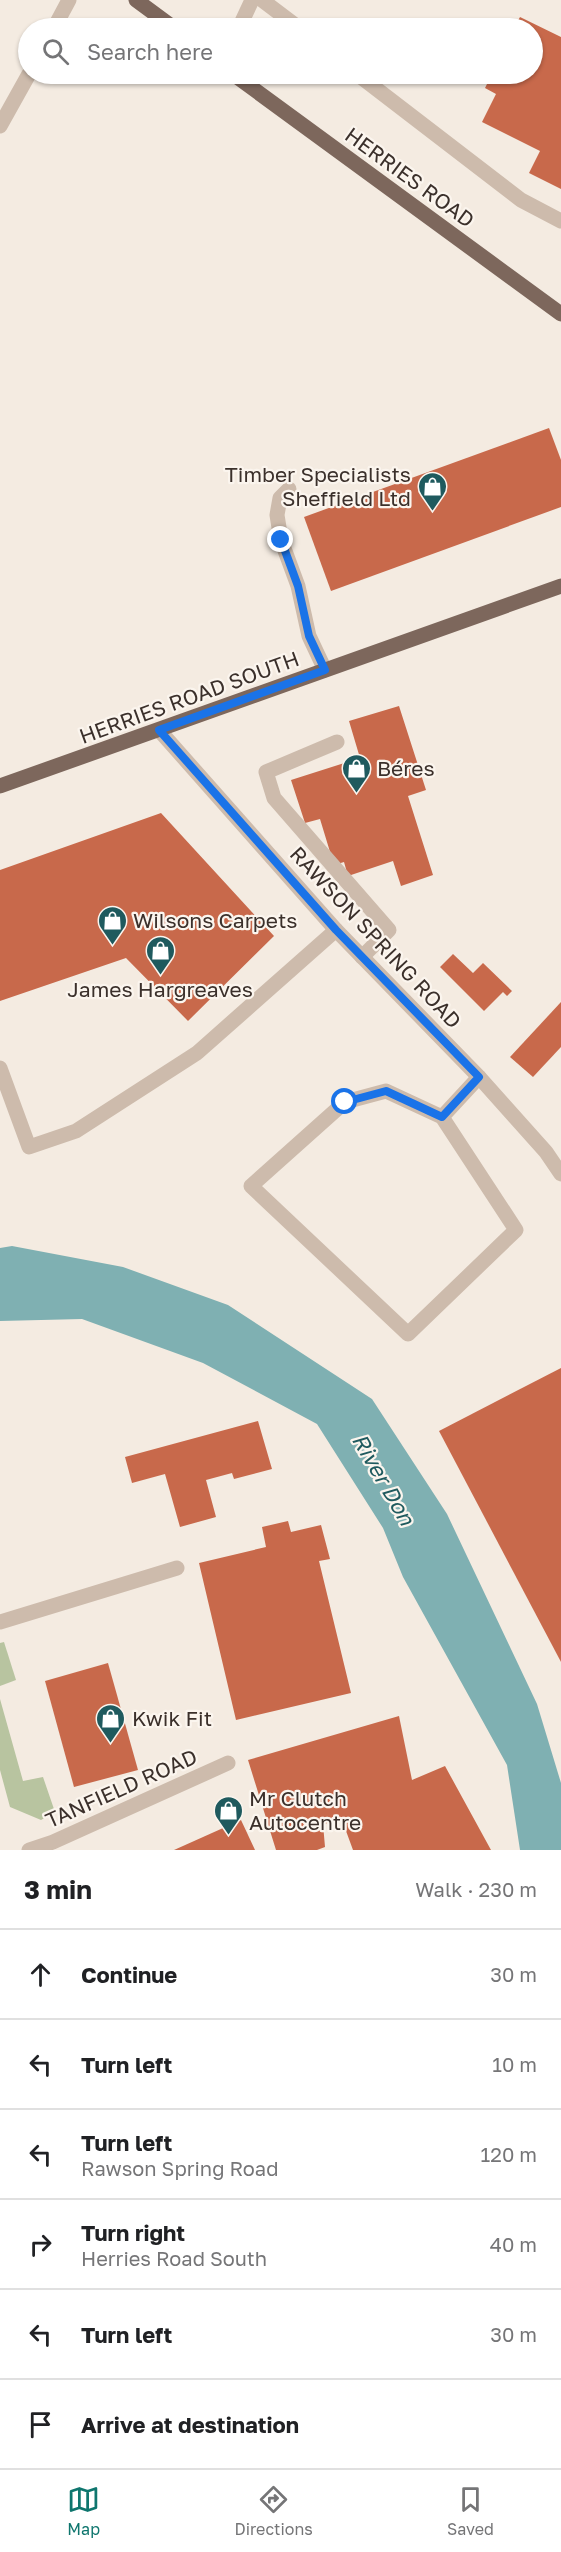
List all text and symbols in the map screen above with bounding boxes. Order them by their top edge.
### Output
search box [18,18,543,84]
icon: search [39,35,72,68]
text: Search here [87,38,213,65]
street label: HERRIES ROAD [340,121,480,233]
place label: Timber Specialists Sheffield Ltd [225,461,411,511]
shop icon: Timber Specialists Sheffield Ltd [416,470,448,512]
route end [267,526,293,552]
street label: HERRIES ROAD SOUTH [75,645,303,749]
shop icon: Béres [340,752,372,794]
place label: Béres [377,755,435,781]
street label: RAWSON SPRING ROAD [285,841,467,1033]
shop icon: Wilsons Carpets [96,904,128,946]
place label: Wilsons Carpets [133,907,298,933]
shop icon: James Hargreaves [144,934,176,976]
place label: James Hargreaves [67,976,253,1002]
route start [331,1088,357,1114]
water label: River Don [347,1428,422,1531]
shop icon: Kwik Fit [95,1702,127,1744]
place label: Kwik Fit [132,1705,212,1731]
street label: TANFIELD ROAD [41,1743,201,1833]
place label: Mr Clutch Autocentre [249,1785,361,1835]
shop icon: Mr Clutch Autocentre [212,1794,244,1836]
text: 3 min [24,1874,92,1905]
text: Walk · 230 m [415,1877,537,1901]
icon: ahead [24,1958,57,1991]
text: Continue [81,1961,177,1988]
text: 30 m [490,1962,537,1986]
icon: left [24,2048,57,2081]
text: Turn left [81,2051,172,2078]
text: 10 m [492,2052,537,2076]
text: Turn left [81,2129,172,2156]
icon: left [24,2138,57,2171]
text: 120 m [481,2142,537,2166]
text: Rawson Spring Road [81,2156,278,2180]
text: Turn right [81,2219,185,2246]
icon: right [24,2228,57,2261]
text: 40 m [490,2232,537,2256]
text: Herries Road South [81,2246,267,2270]
icon: left [24,2318,57,2351]
text: Turn left [81,2321,172,2348]
text: 30 m [490,2322,537,2346]
icon: arrive [24,2408,57,2441]
text: Arrive at destination [81,2411,299,2438]
tab: Map [67,2483,100,2539]
tab: Directions [235,2483,313,2539]
tab: Saved [447,2483,494,2539]

